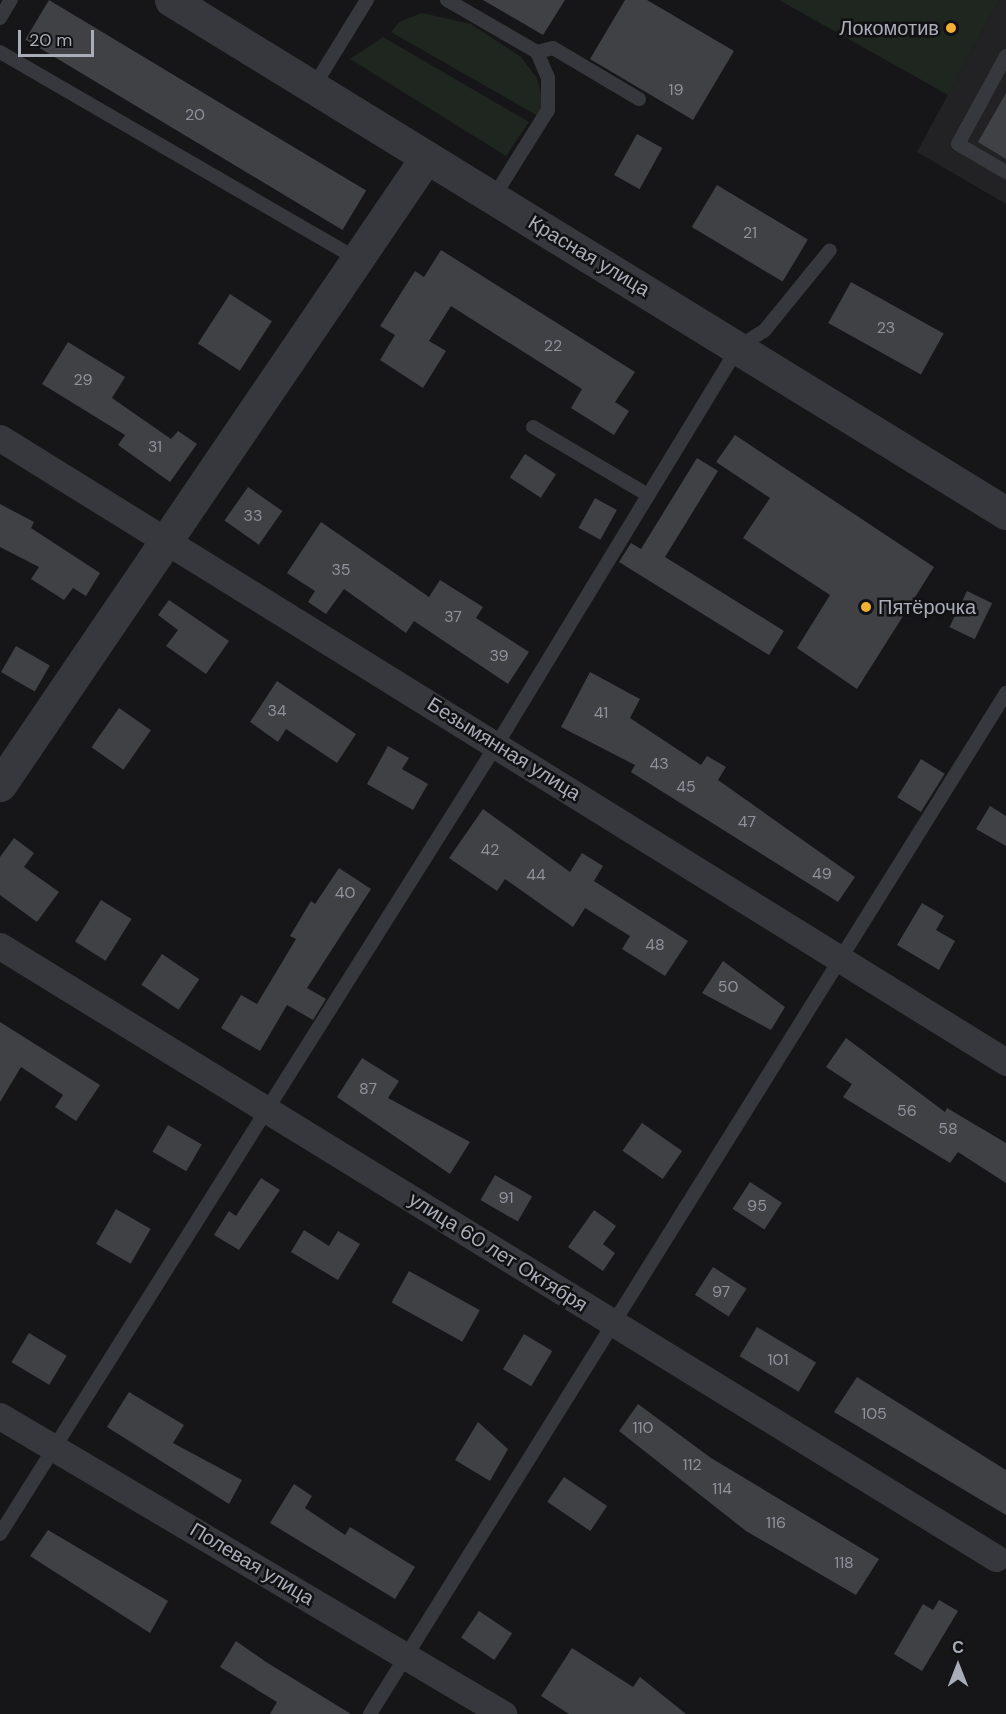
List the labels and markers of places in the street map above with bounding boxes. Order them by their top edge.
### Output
place label: Локомотив [839,16,939,40]
marker: Локомотив [944,21,958,35]
place label: Пятёрочка [878,595,976,619]
marker: Пятёрочка [859,600,873,614]

